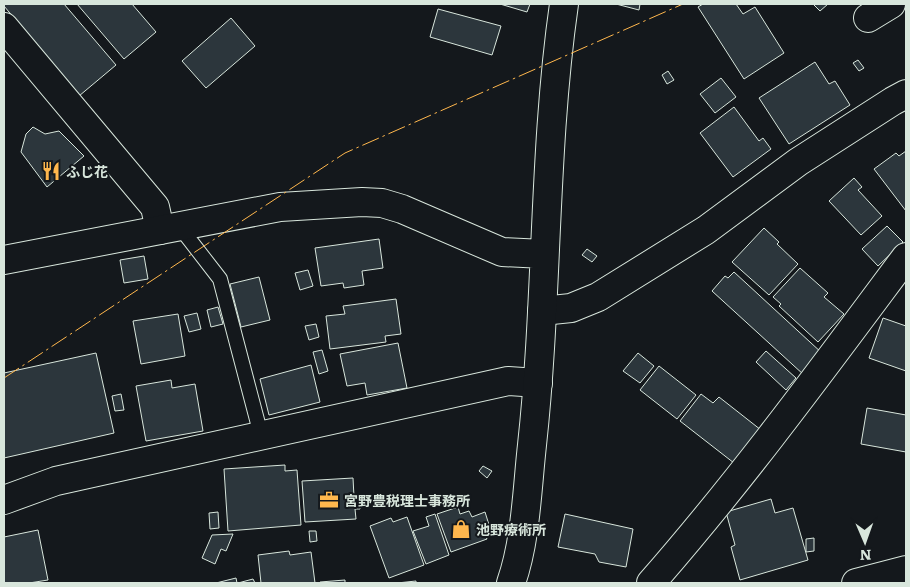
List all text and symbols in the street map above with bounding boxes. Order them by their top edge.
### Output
restaurant icon: ふじ花 [40,160,62,182]
place label: ふじ花 [66,161,108,181]
office icon: 宮野豊税理士事務所 [318,489,340,511]
place label: 宮野豊税理士事務所 [344,490,470,510]
north arrow [840,517,890,567]
shop icon: 池野療術所 [450,518,472,540]
place label: 池野療術所 [476,519,546,539]
text: N [859,546,872,566]

